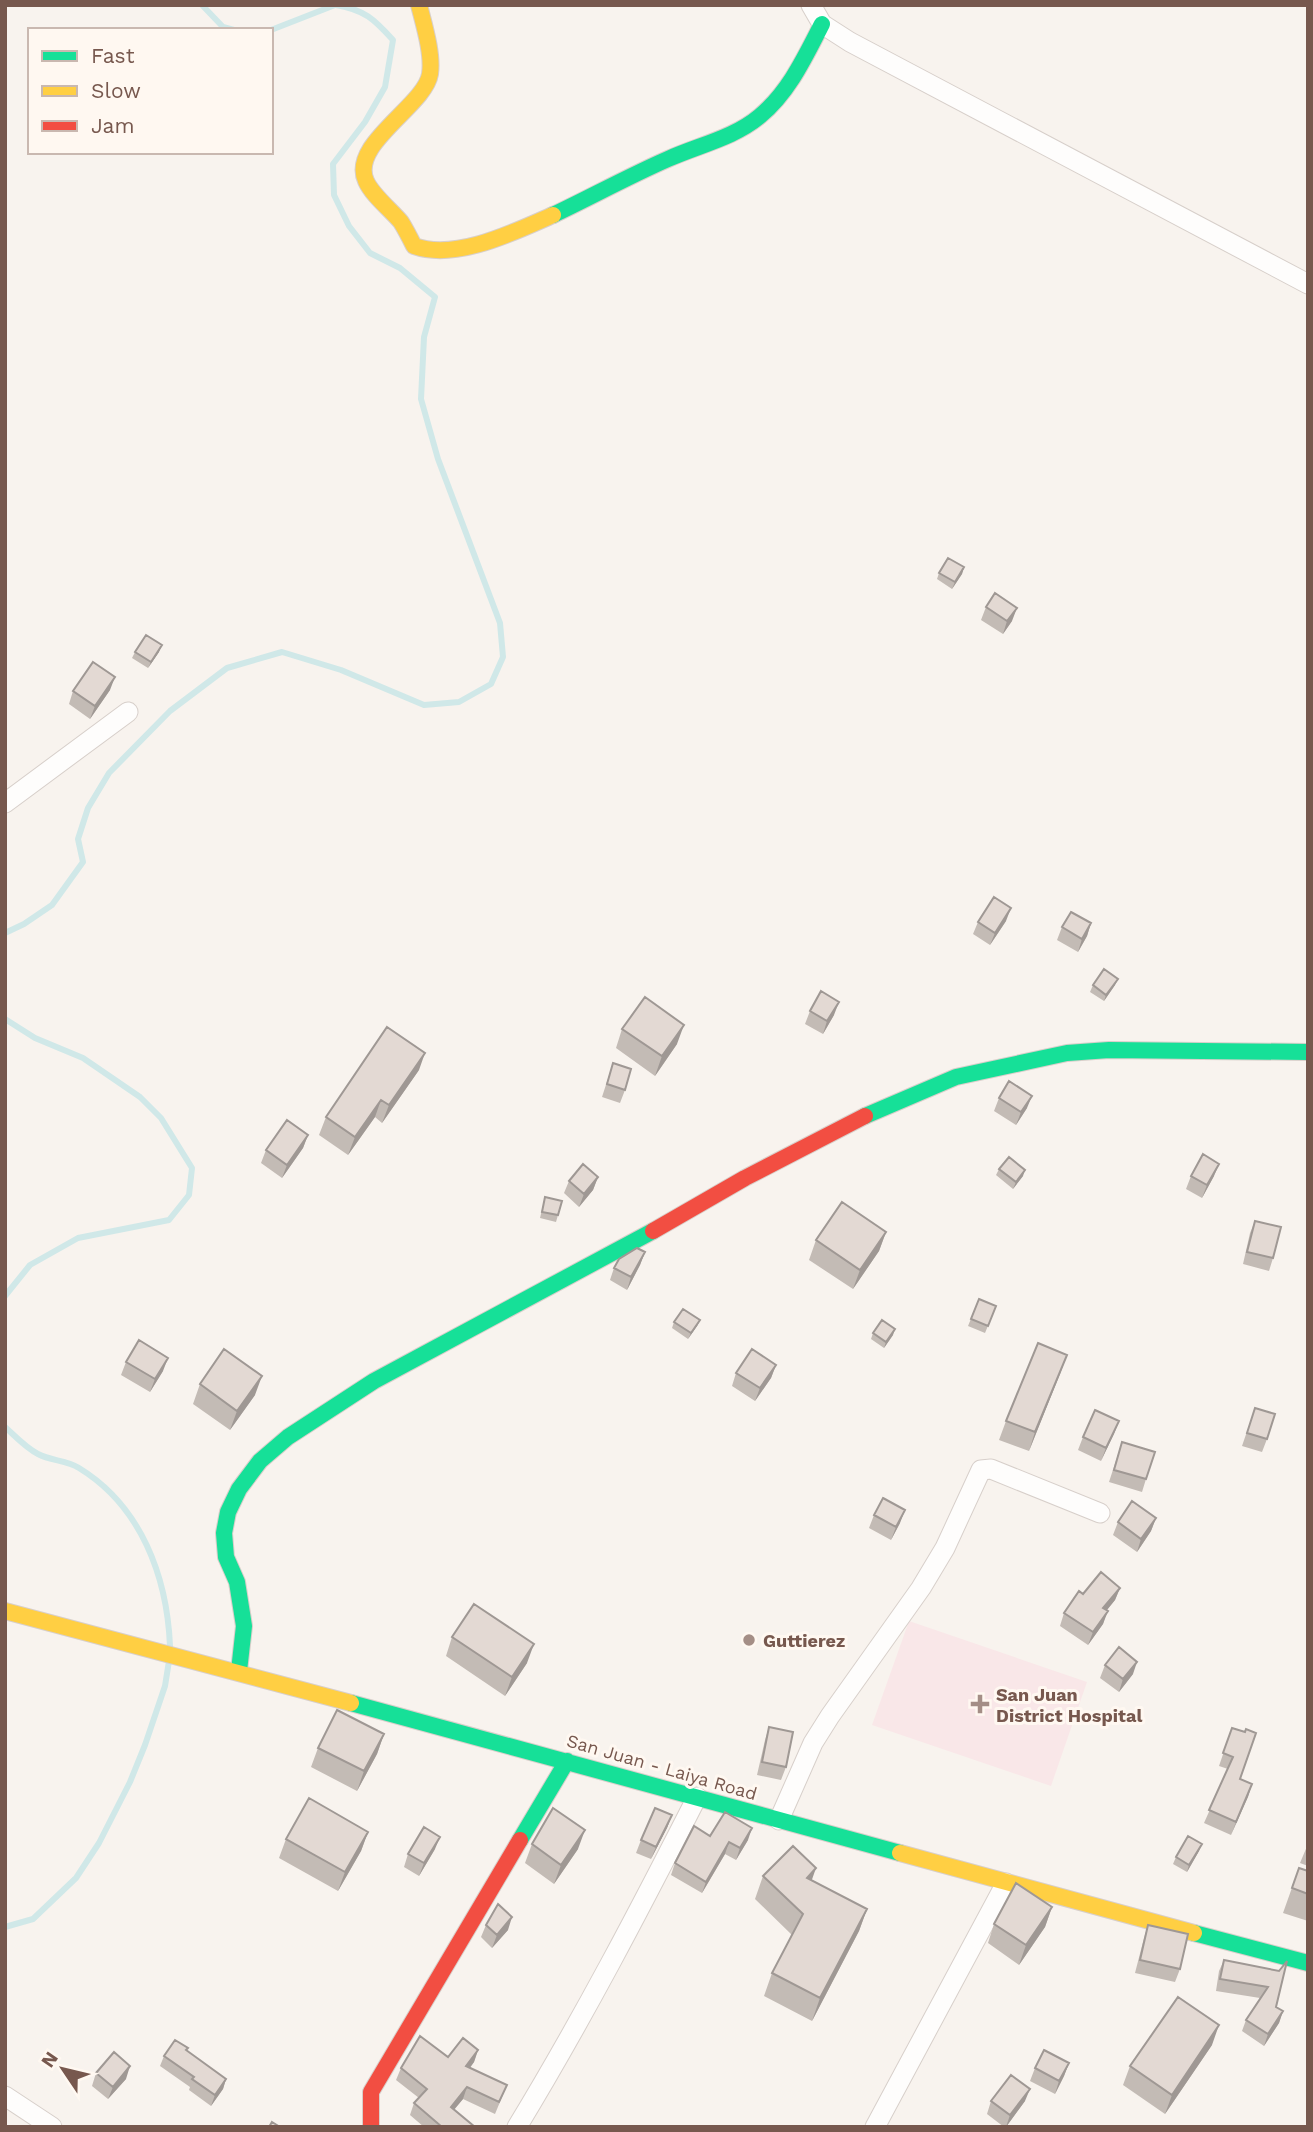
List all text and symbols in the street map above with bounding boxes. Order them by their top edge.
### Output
legend [28,28,273,154]
text: Fast [91,43,135,68]
text: Slow [91,78,141,103]
text: Jam [91,113,134,138]
place label: Guttierez [763,1630,845,1651]
marker: Guttierez [741,1632,757,1648]
place label: San Juan District Hospital [996,1684,1142,1726]
marker: San Juan District Hospital [970,1694,990,1714]
street label: San Juan - Laiya Road [564,1730,760,1804]
north arrow [28,2034,98,2104]
text: N [36,2047,63,2072]

